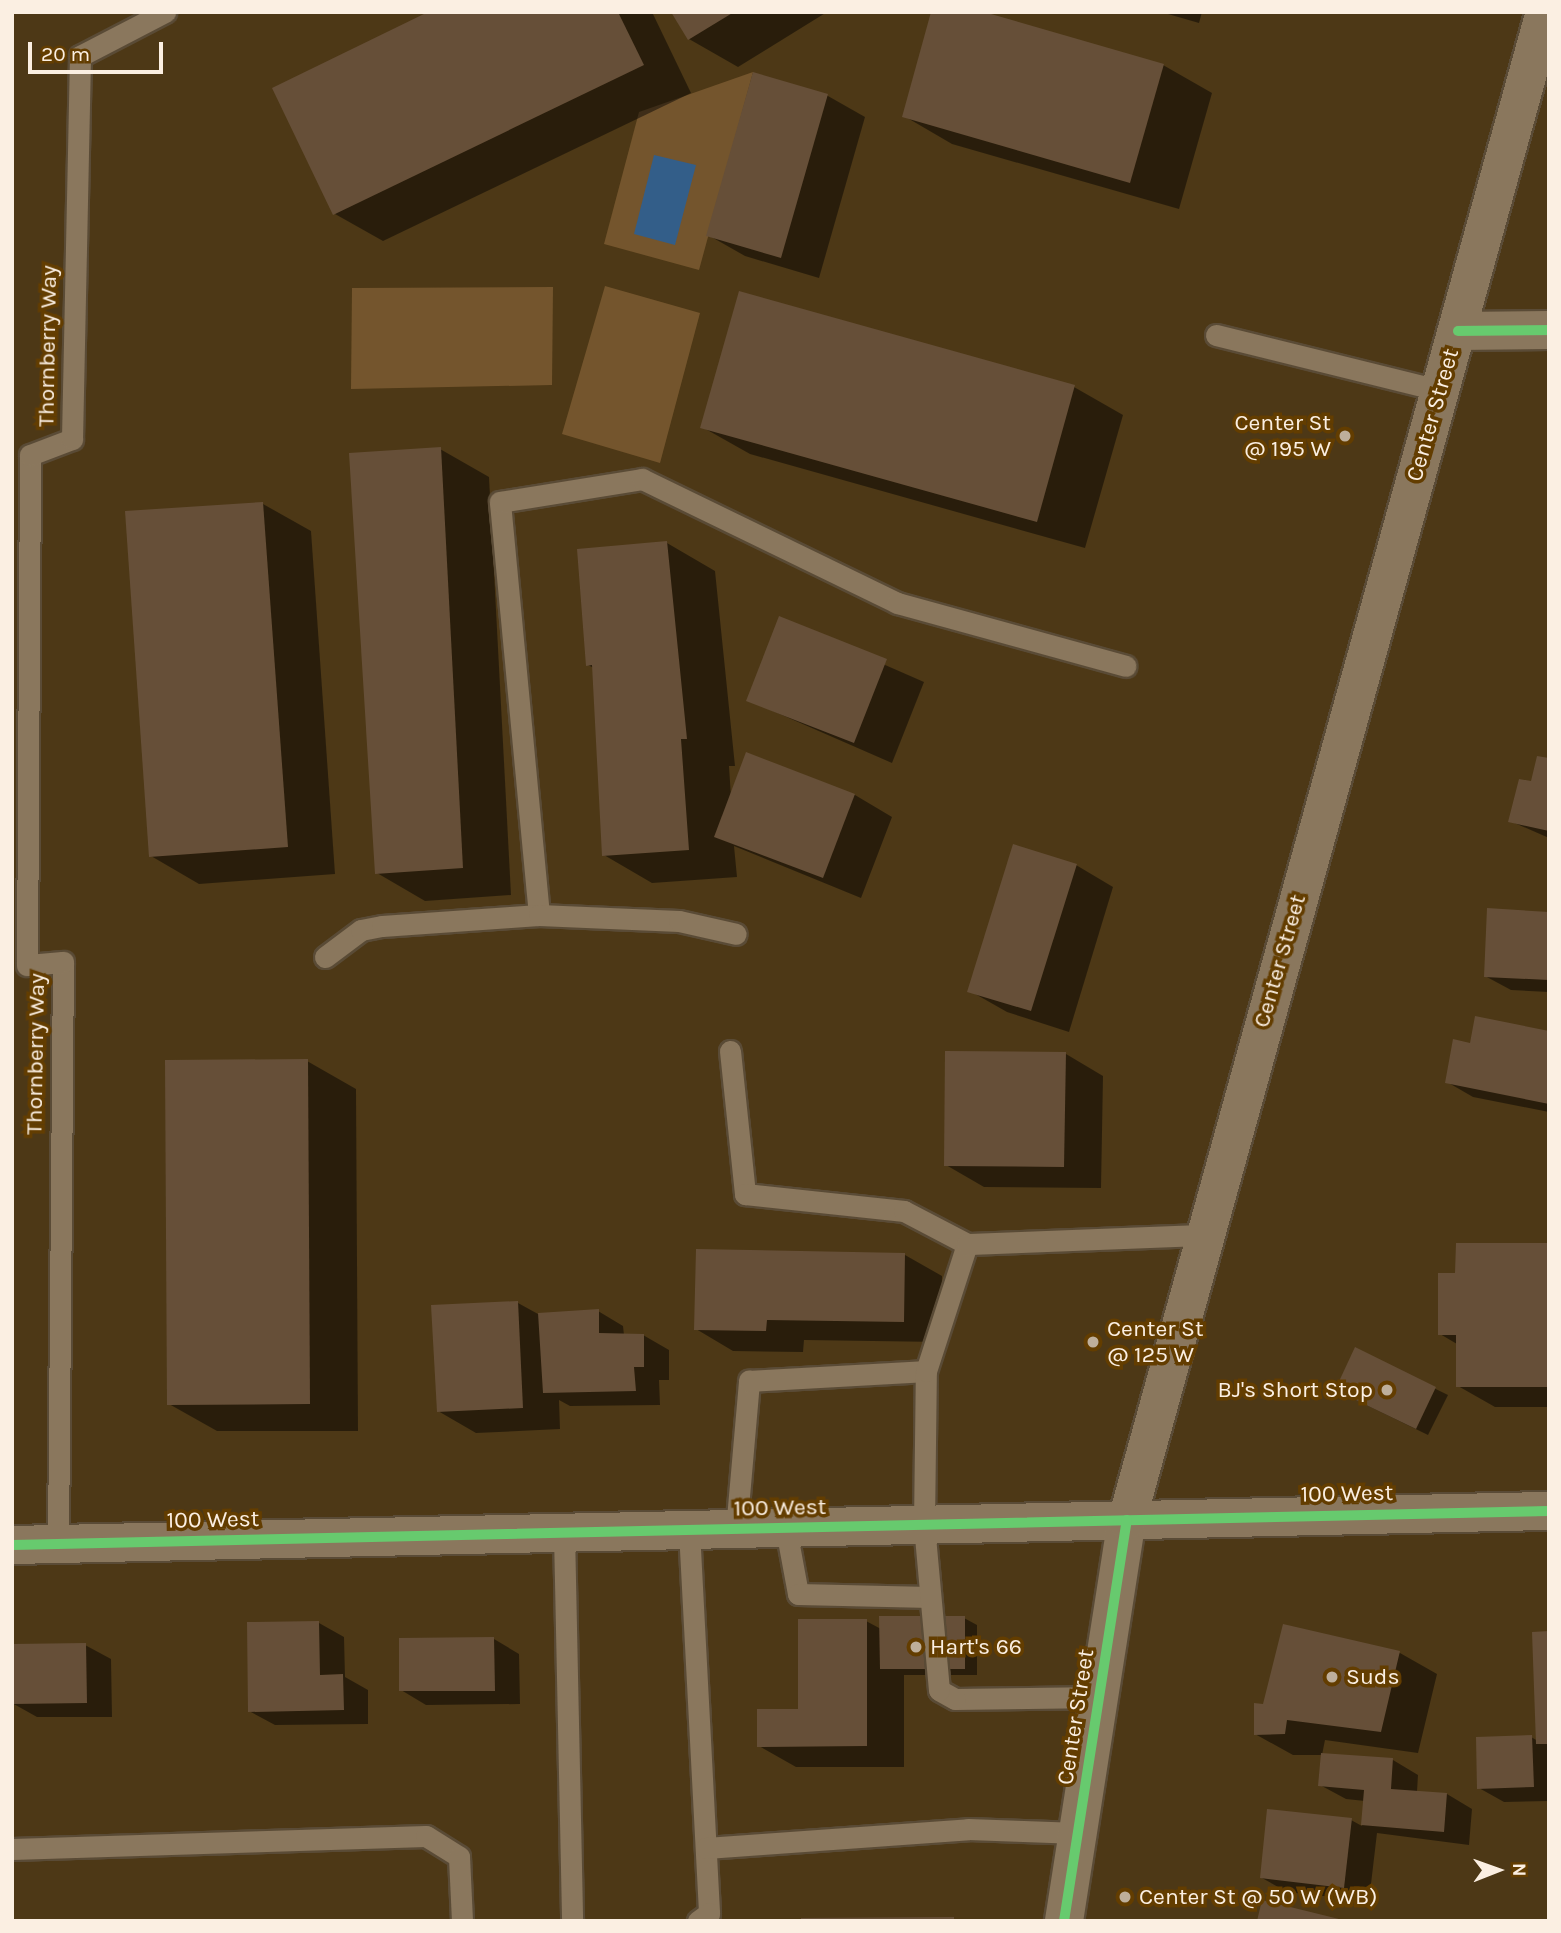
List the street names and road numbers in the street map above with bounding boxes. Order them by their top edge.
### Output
street label: Thornberry Way [33,265,63,427]
street label: Center Street [1401,345,1465,485]
street label: Center Street [1248,891,1312,1031]
street label: Thornberry Way [21,973,51,1135]
street label: 100 West [1300,1479,1394,1509]
street label: 100 West [733,1493,827,1523]
street label: 100 West [166,1505,260,1535]
street label: Center Street [1052,1647,1100,1787]

